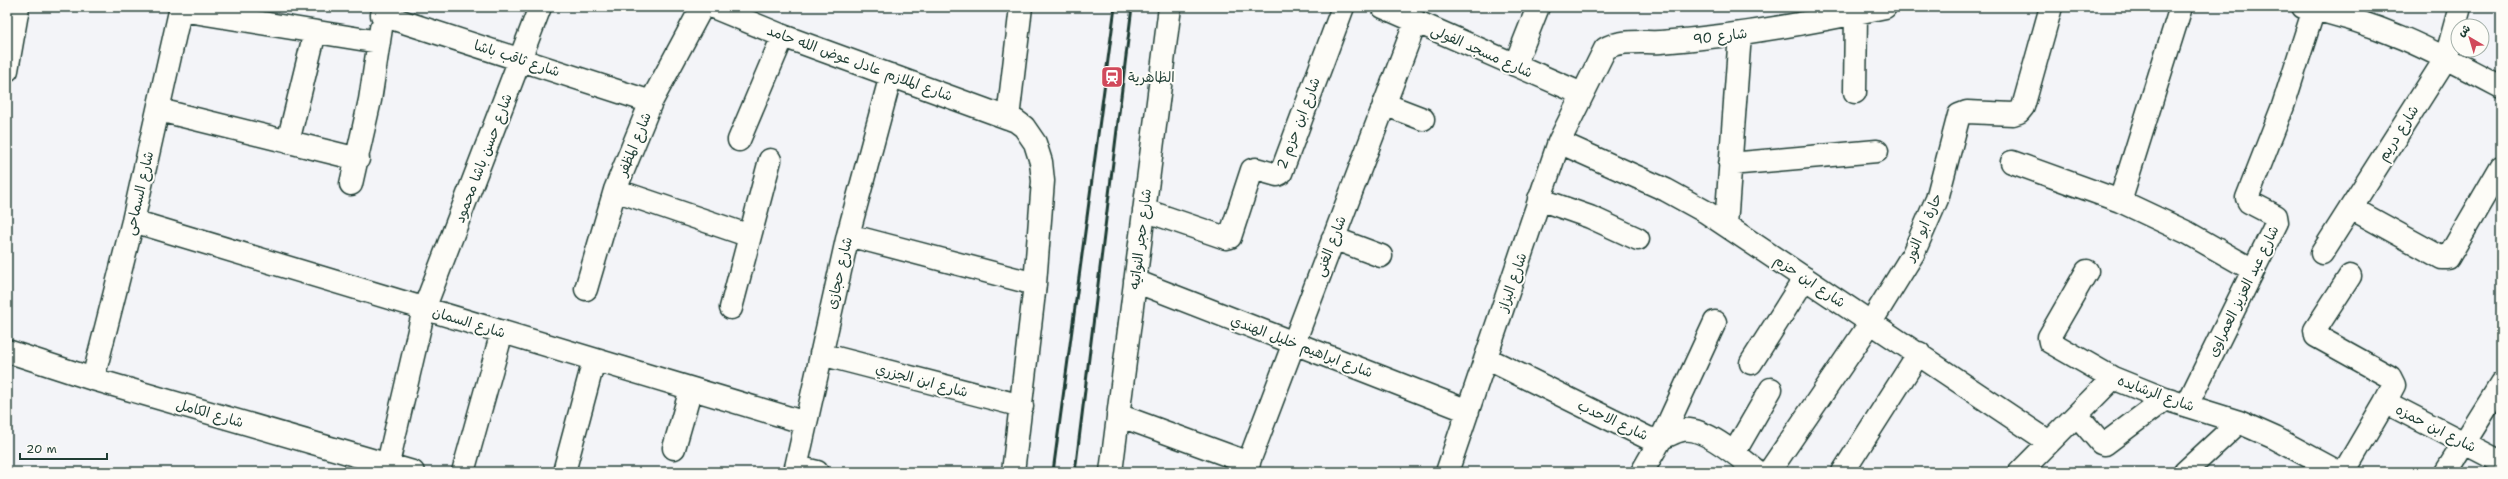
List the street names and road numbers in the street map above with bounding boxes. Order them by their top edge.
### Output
street label: شارع الملازم عادل عوض الله حامد [764,21,955,107]
street label: شارع مسجد الفولى [1428,21,1536,82]
street label: شارع 90 [1692,24,1748,49]
street label: شارع ثاقب باشا [471,36,562,81]
street label: شارع ابن حزم 2 [1272,75,1326,172]
street label: شارع حسن باشا محمود [450,91,517,225]
street label: شارع دريم [2374,102,2424,165]
street label: شارع المظفر [613,109,656,180]
street label: شارع السماحى [121,149,158,237]
street label: شارع حجر النواتيه [1125,188,1156,291]
street label: حارة ابو النور [1900,190,1947,265]
street label: شارع الغنى [1310,213,1351,279]
street label: شارع عبد العزيز العمراوى [2203,222,2284,360]
street label: شارع حجازى [822,235,857,311]
street label: شارع البزاز [1493,250,1531,315]
street label: شارع ابن حزم [1770,251,1849,313]
street label: شارع السمان [430,302,508,343]
street label: شارع ابراهيم خليل الهندي [1228,311,1376,383]
street label: شارع ابن الجزري [873,359,970,403]
street label: شارع الرشايده [2115,371,2197,416]
street label: شارع الكامل [174,395,246,432]
street label: شارع الاحدب [1574,396,1651,445]
street label: شارع ابن حمزه [2392,400,2479,457]

